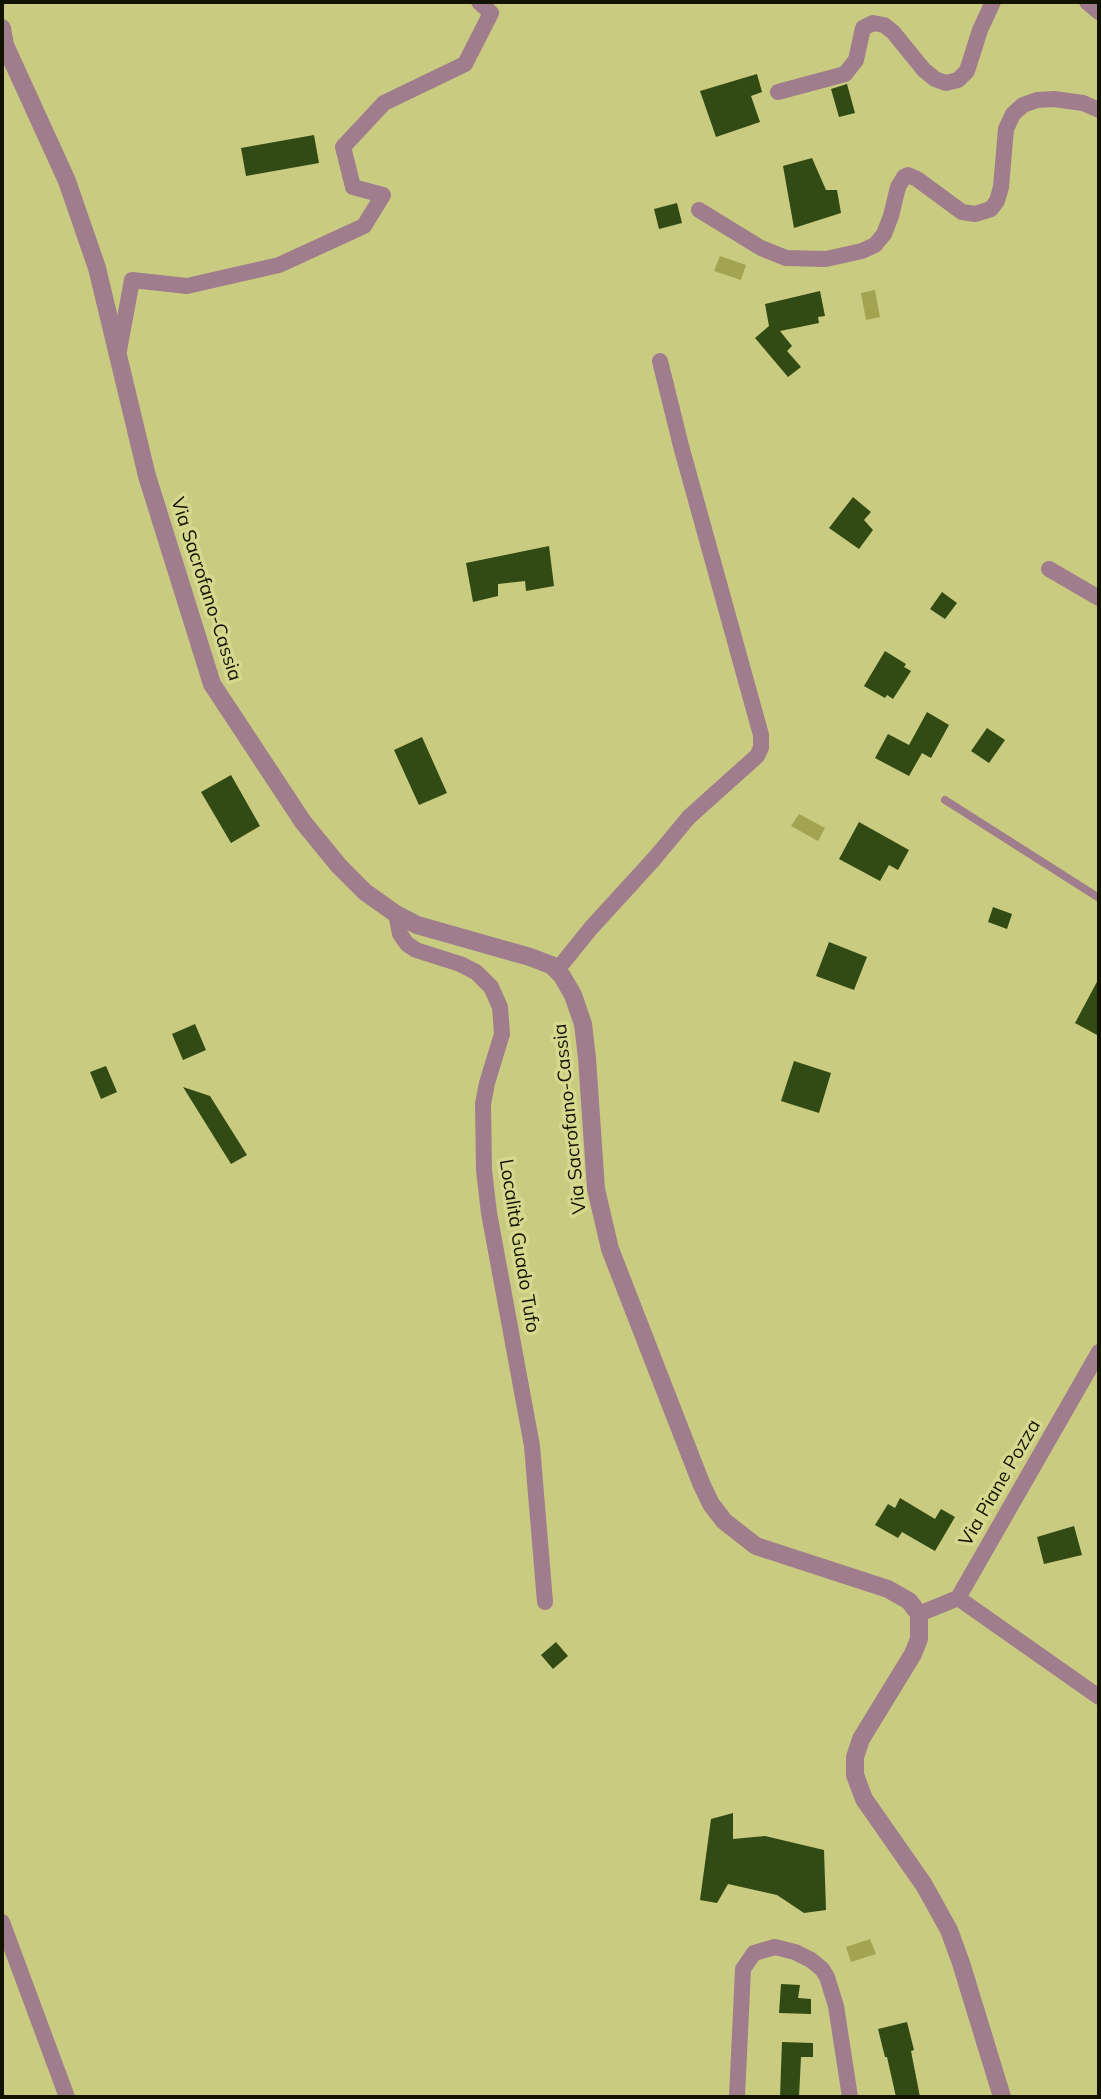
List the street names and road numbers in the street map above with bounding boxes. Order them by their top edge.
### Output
street label: Via Sacrofano-Cassia [166,495,246,683]
street label: Via Sacrofano-Cassia [549,1023,591,1215]
street label: Località Guado Tufo [494,1158,544,1334]
street label: Via Piane Pozza [954,1416,1046,1550]

